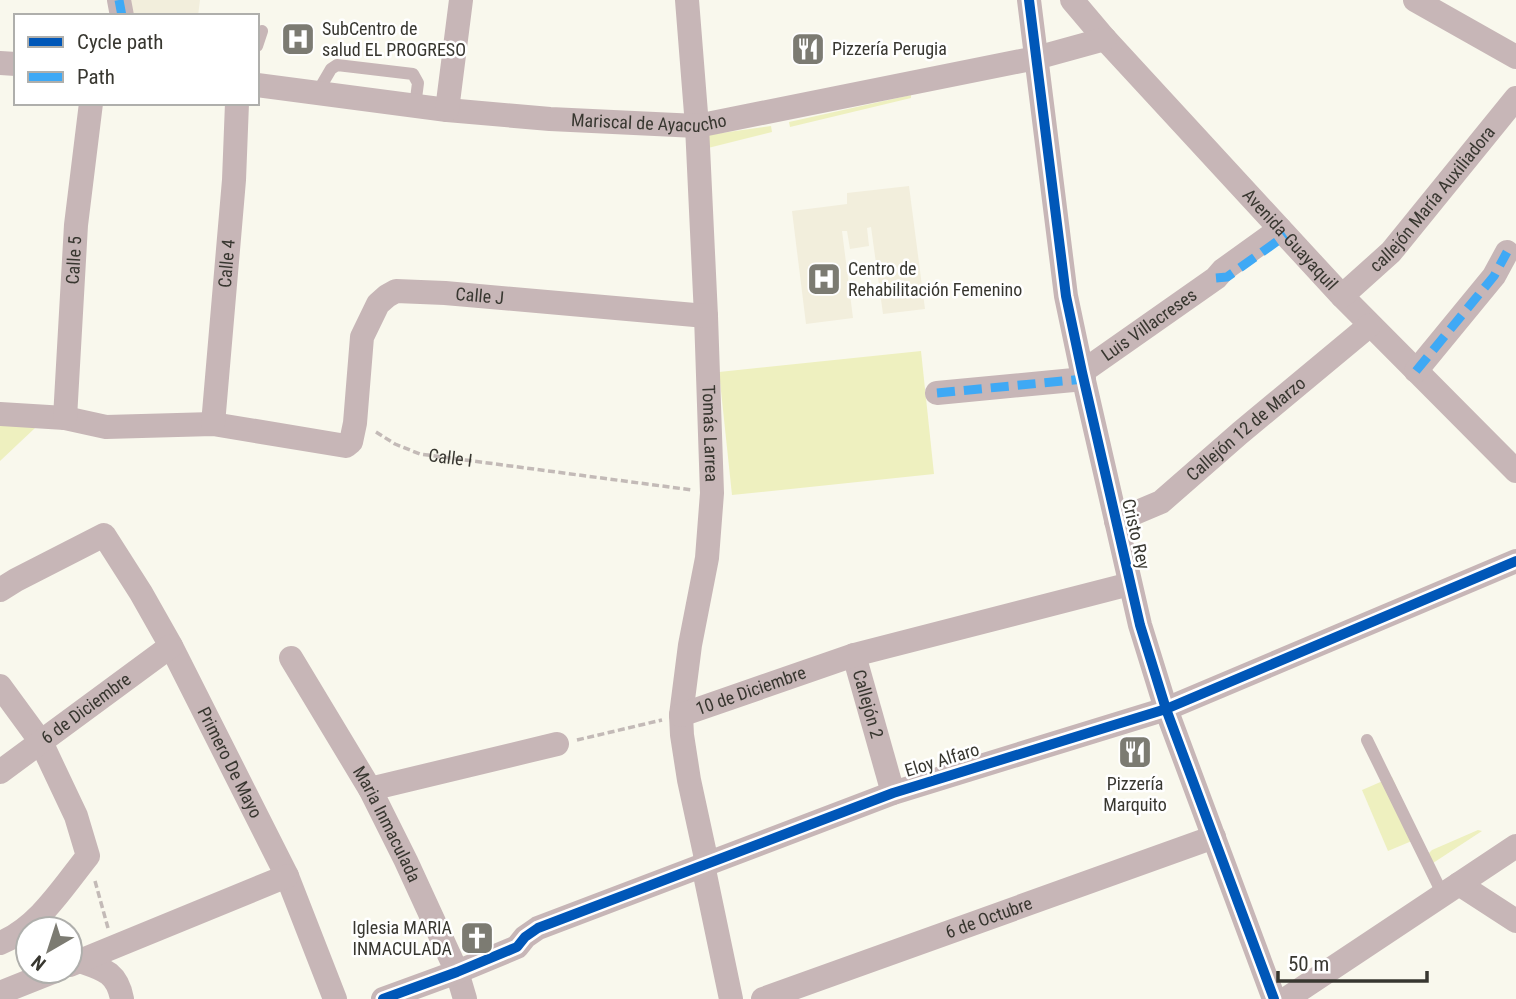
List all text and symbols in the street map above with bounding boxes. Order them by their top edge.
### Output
legend [14,14,259,105]
place label: SubCentro de salud EL PROGRESO [322,18,466,60]
hospital icon: SubCentro de salud EL PROGRESO [279,20,317,58]
text: Cycle path [77,30,163,54]
restaurant icon: Pizzería Perugia [789,30,827,68]
place label: Pizzería Perugia [832,38,947,59]
text: Path [77,65,115,89]
street label: Mariscal de Ayacucho [571,109,728,136]
street label: callejón María Auxiliadora [1365,121,1499,276]
street label: Avenida Guayaquil [1238,184,1342,294]
street label: Calle 5 [62,235,85,285]
street label: Calle 4 [214,238,239,289]
place label: Centro de Rehabilitación Femenino [848,258,1022,300]
hospital icon: Centro de Rehabilitación Femenino [805,260,843,298]
street label: Calle J [455,283,505,308]
street label: Luis Villacreses [1097,284,1201,365]
street label: Callejón 12 de Marzo [1182,372,1309,485]
street label: Tomás Larrea [698,384,723,482]
street label: Calle I [427,444,474,471]
street label: Cristo Rey [1118,497,1155,572]
street label: 10 de Diciembre [693,662,809,719]
street label: Callejón 2 [849,667,888,741]
street label: 6 de Diciembre [37,668,135,748]
street label: Primero De Mayo [194,703,267,821]
restaurant icon: Pizzería Marquito [1116,733,1154,771]
street label: Eloy Alfaro [902,738,982,781]
street label: Maria Inmaculada [349,762,425,885]
place label: Pizzería Marquito [1103,773,1167,815]
street label: 6 de Octubre [943,892,1035,943]
north arrow [14,915,84,985]
place label: Iglesia MARIA INMACULADA [352,917,453,959]
church icon: Iglesia MARIA INMACULADA [458,919,496,957]
scale bar [1278,940,1427,984]
text: N [27,950,50,975]
text: 50 m [1288,952,1329,976]

